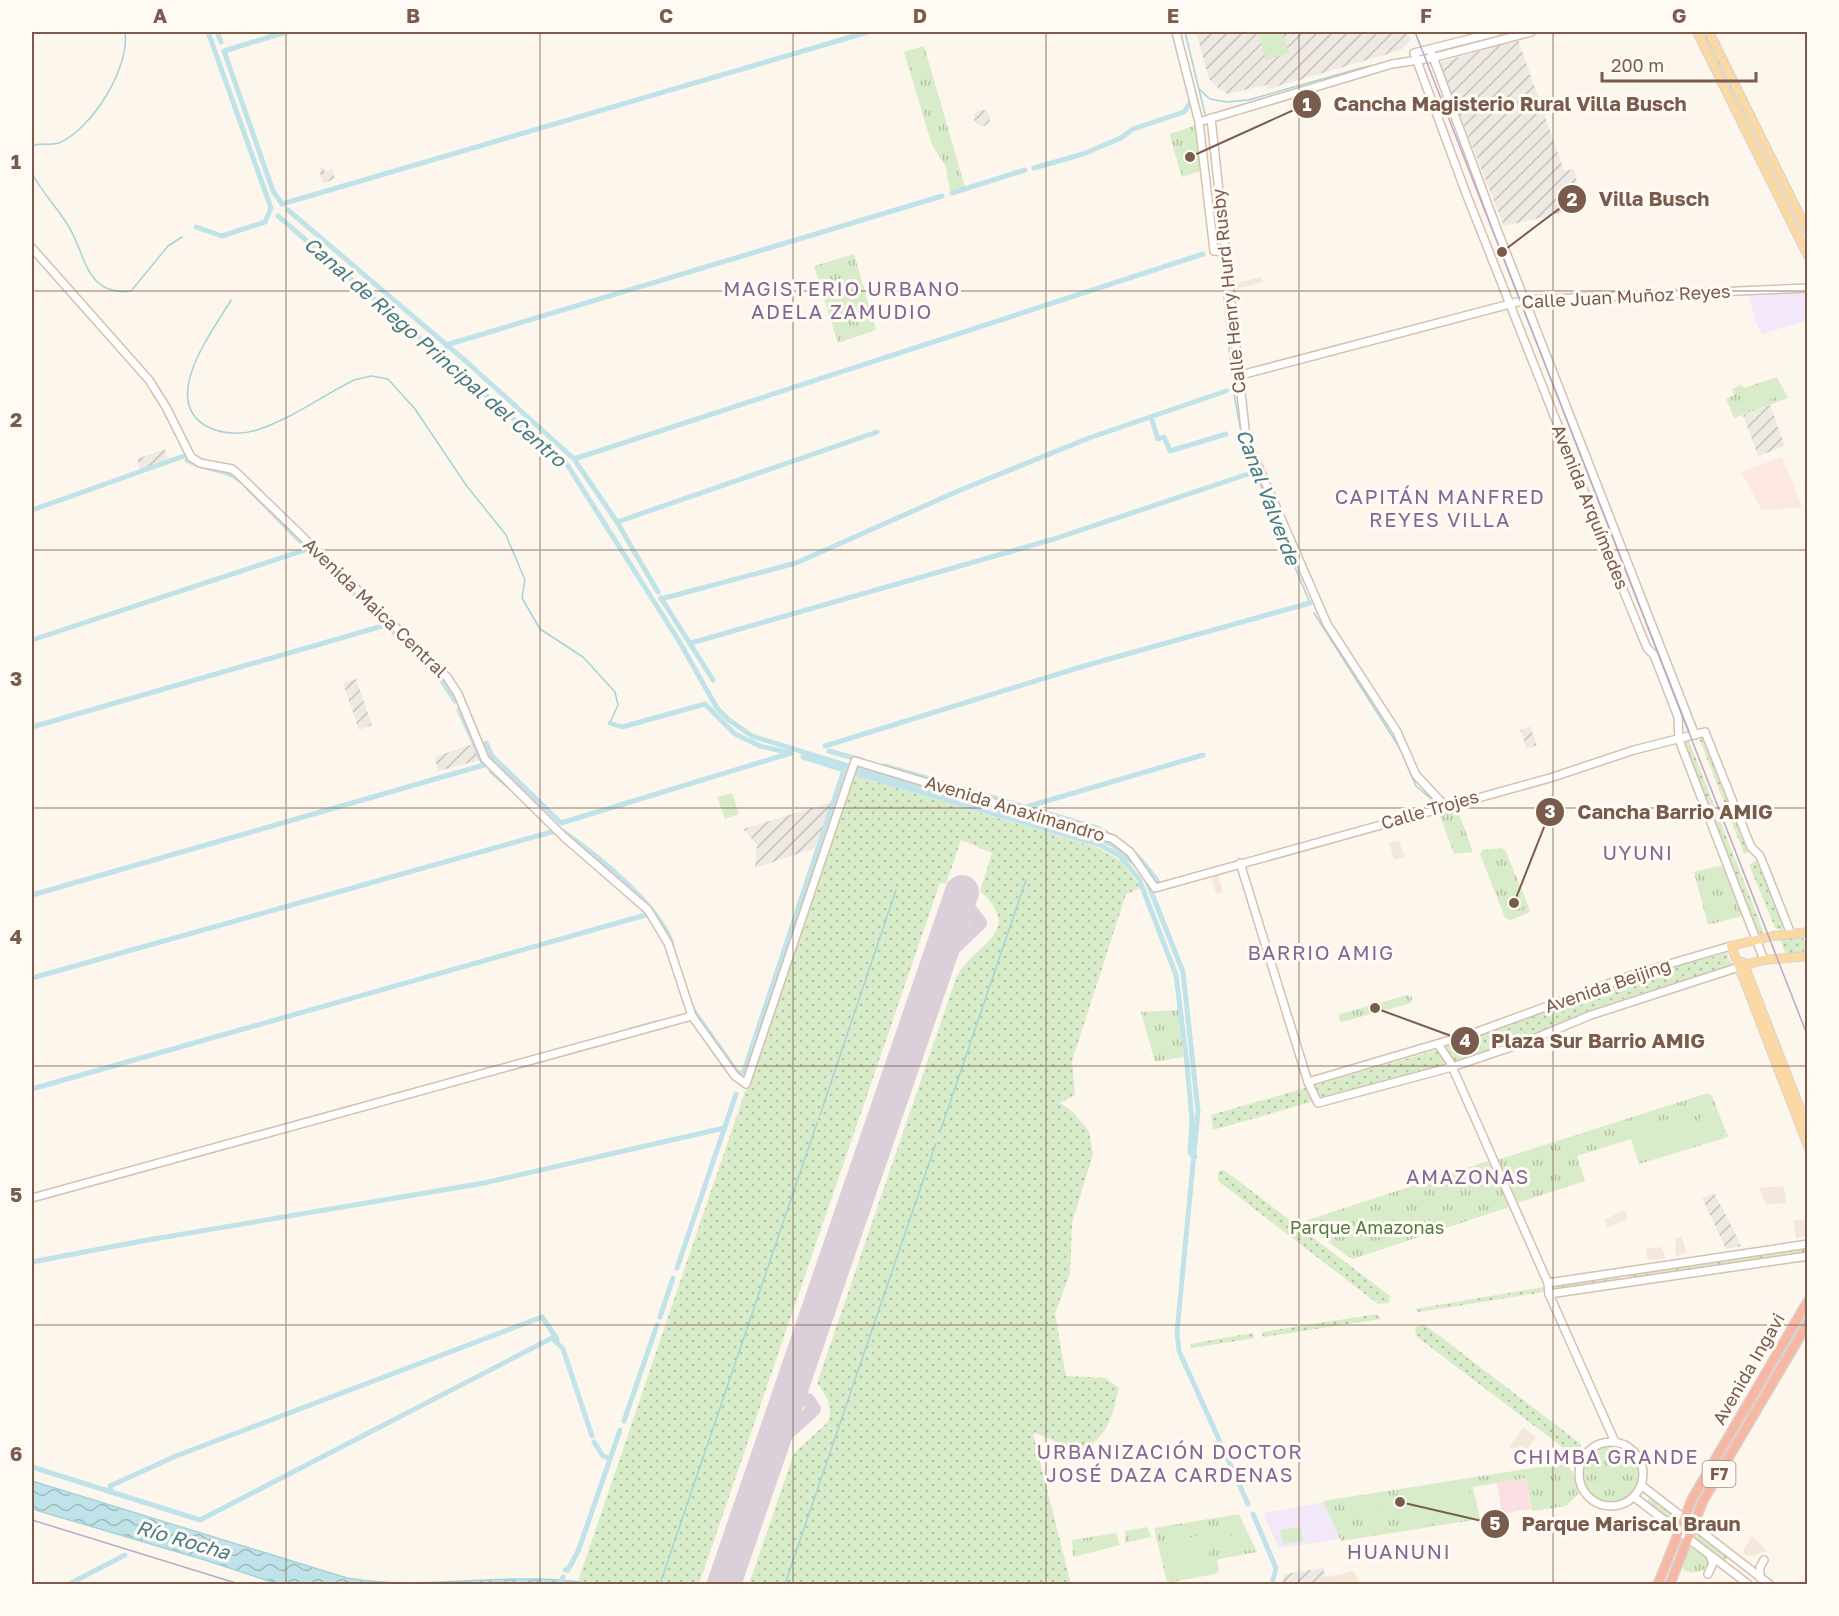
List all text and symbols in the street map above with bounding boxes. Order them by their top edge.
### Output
text: A [153,3,167,27]
text: B [406,3,420,27]
text: C [659,3,673,27]
text: D [913,3,927,27]
text: E [1167,3,1179,27]
text: F [1420,3,1432,27]
text: G [1672,3,1686,27]
scale bar [1602,45,1756,83]
text: 200 m [1611,54,1664,76]
callout: Cancha Magisterio Rural Villa Busch [1292,85,1699,123]
text: Cancha Magisterio Rural Villa Busch [1333,91,1687,115]
text: 1 [1302,93,1312,115]
text: 1 [11,149,21,173]
callout: Villa Busch [1557,180,1722,218]
text: Villa Busch [1599,186,1709,210]
street label: Calle Henry Hurd Rusby [1206,187,1250,395]
text: 2 [1567,188,1578,210]
water label: Canal de Riego Principal del Centro [299,231,572,473]
district label: MAGISTERIO URBANO ADELA ZAMUDIO [723,276,961,323]
street label: Calle Juan Muñoz Reyes [1521,280,1731,312]
text: 2 [10,407,22,431]
street label: Avenida Arquímedes [1548,421,1634,592]
water label: Canal Valverde [1232,425,1306,569]
district label: CAPITÁN MANFRED REYES VILLA [1335,484,1545,531]
street label: Avenida Maica Central [299,533,452,682]
text: 3 [10,666,22,690]
street label: Avenida Anaximandro [923,770,1108,846]
street label: Calle Trojes [1378,785,1481,833]
callout: Cancha Barrio AMIG [1535,793,1785,831]
text: Cancha Barrio AMIG [1577,799,1773,823]
text: 3 [1545,800,1556,822]
district label: UYUNI [1603,840,1673,864]
text: 4 [10,924,22,948]
district label: BARRIO AMIG [1247,940,1395,964]
street label: Avenida Beijing [1542,953,1674,1017]
callout: Plaza Sur Barrio AMIG [1450,1022,1717,1060]
text: Plaza Sur Barrio AMIG [1491,1028,1705,1052]
text: 4 [1459,1029,1471,1051]
district label: AMAZONAS [1406,1164,1530,1188]
text: 5 [10,1182,22,1206]
park label: Parque Amazonas [1290,1216,1444,1238]
street label: Avenida Ingavi [1707,1309,1789,1428]
district label: URBANIZACIÓN DOCTOR JOSÉ DAZA CARDENAS [1037,1439,1303,1486]
text: 6 [10,1441,22,1465]
district label: CHIMBA GRANDE [1513,1444,1699,1468]
road number: F7 [1702,1461,1736,1487]
callout: Parque Mariscal Braun [1480,1505,1753,1543]
text: Parque Mariscal Braun [1521,1511,1741,1535]
text: 5 [1490,1512,1501,1534]
water label: Río Rocha [134,1514,233,1564]
district label: HUANUNI [1347,1539,1451,1563]

